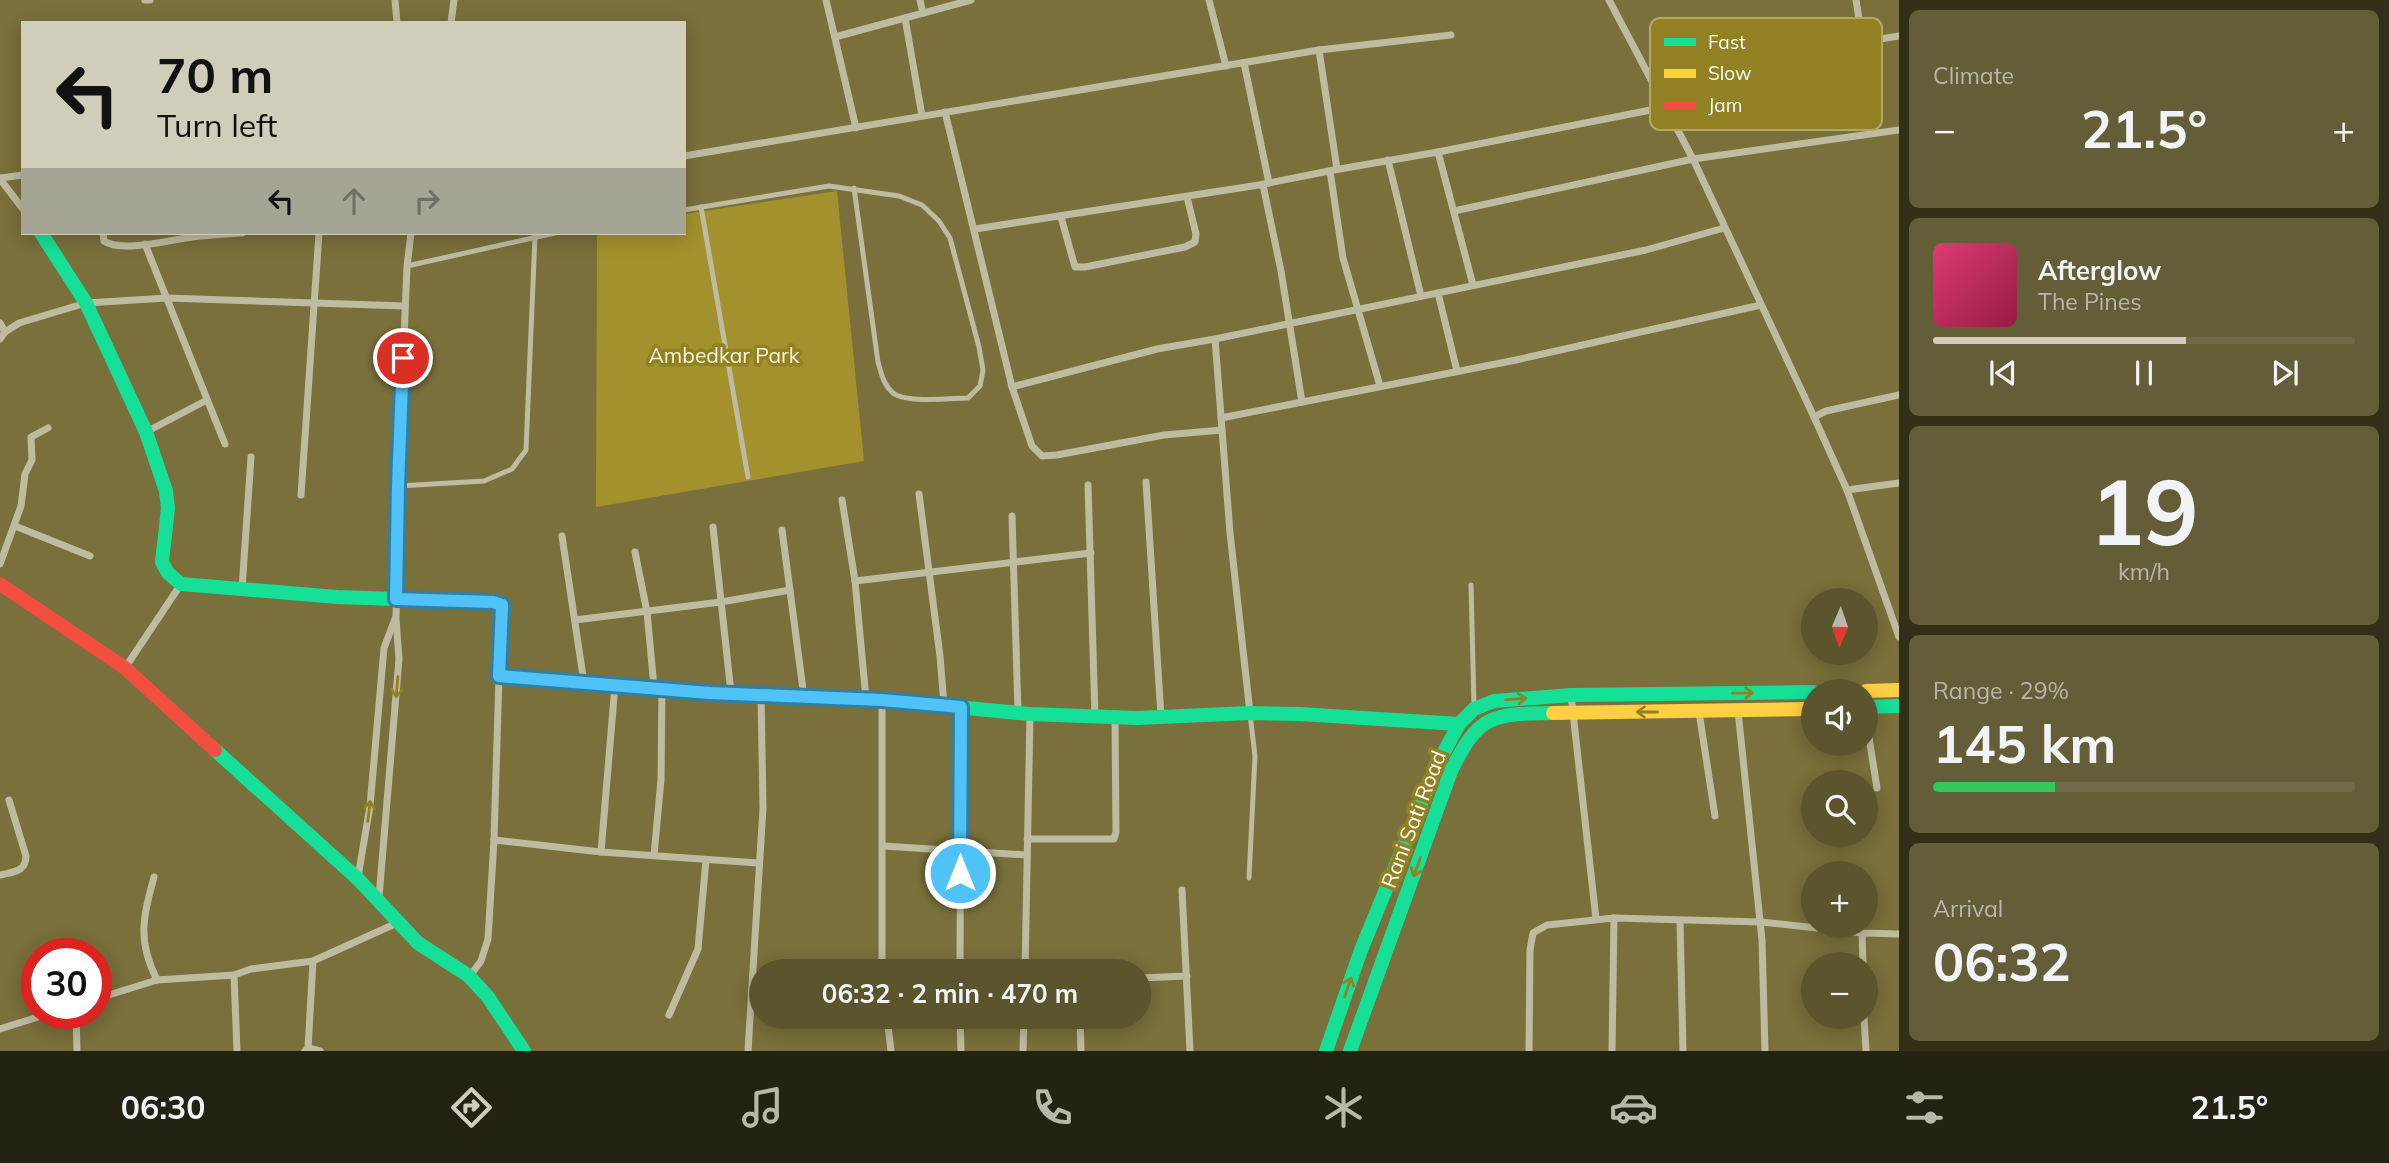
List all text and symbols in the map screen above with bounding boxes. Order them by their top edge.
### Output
legend [1650,18,1882,130]
text: Fast [1708,30,1746,54]
text: 70 m [157,44,273,105]
icon: left [42,49,133,140]
text: Slow [1708,61,1752,85]
text: Climate [1933,61,2014,90]
text: Jam [1708,93,1742,117]
text: 21.5° [2081,96,2207,161]
text: Turn left [157,105,277,145]
text: − [1933,105,1956,153]
text: + [2332,105,2355,153]
icon: left [262,182,300,220]
icon: ahead [335,182,373,220]
icon: right [408,182,446,220]
text: Afterglow [2038,254,2161,287]
text: The Pines [2038,287,2142,316]
pin [373,328,433,388]
icon: arrive [384,339,422,377]
park label: Ambedkar Park [648,342,800,368]
icon: previous [1984,354,2022,392]
icon: pause [2125,354,2163,392]
icon: next [2266,354,2304,392]
text: 19 [2089,454,2199,568]
text: km/h [2118,557,2170,586]
north arrow [1801,588,1878,665]
map controls [1801,588,1878,1029]
one-way arrow [390,675,403,697]
text: Range · 29% [1933,676,2069,705]
button: sound [1801,679,1878,756]
one-way arrow [1731,686,1754,700]
one-way arrow [1504,692,1527,705]
one-way arrow [1636,705,1659,719]
text: 145 km [1933,711,2116,776]
street label: Rani Sati Road [1375,747,1451,891]
button: search [1801,770,1878,847]
one-way arrow [362,801,375,823]
position arrow [923,836,997,910]
one-way arrow [1410,855,1422,877]
button: + [1801,861,1878,938]
text: Arrival [1933,894,2003,923]
text: 06:32 [1933,929,2071,994]
speed limit sign: 30 [21,938,112,1029]
button: − [1801,952,1878,1029]
one-way arrow [1343,976,1355,998]
text: 06:32 · 2 min · 470 m [822,977,1078,1010]
icon: directions [447,1083,496,1132]
icon: music [738,1083,787,1132]
icon: phone [1028,1083,1077,1132]
icon: climate [1319,1083,1368,1132]
icon: car [1609,1083,1658,1132]
icon: filters [1900,1083,1949,1132]
text: 06:30 [121,1087,206,1127]
text: 21.5° [2190,1087,2268,1127]

